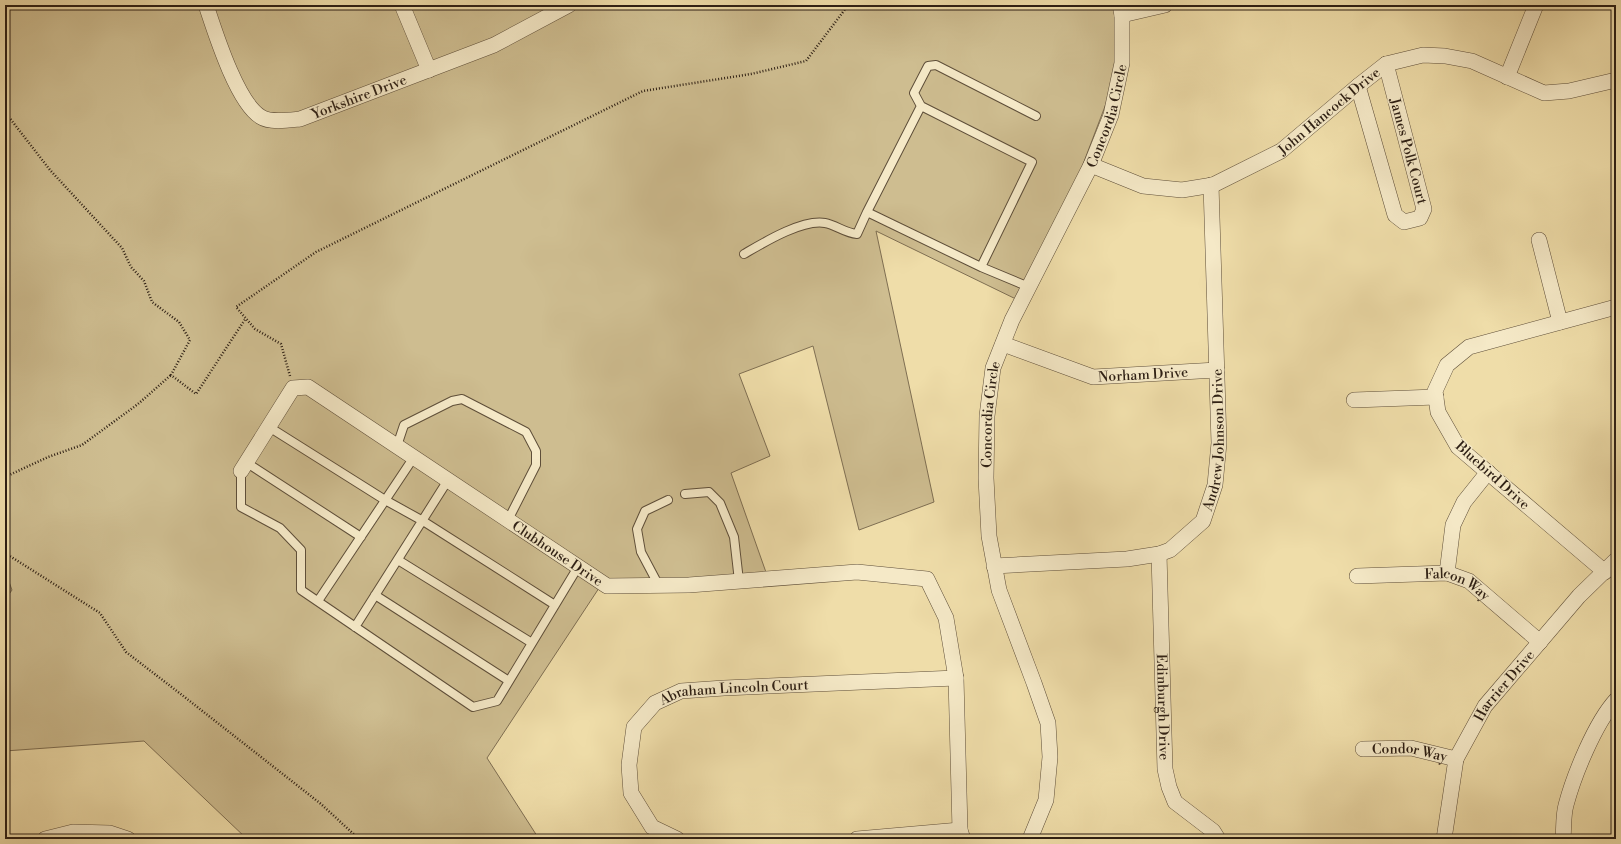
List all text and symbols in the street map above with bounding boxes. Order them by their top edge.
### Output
street label: Concordia Circle [1083,63,1132,171]
street label: John Hancock Drive [1274,64,1384,160]
street label: Yorkshire Drive [308,71,409,124]
street label: James Polk Court [1385,95,1431,206]
street label: Concordia Circle [978,358,1005,468]
street label: Norham Drive [1098,364,1189,387]
street label: Andrew Johnson Drive [1199,369,1229,514]
street label: Bluebird Drive [1451,437,1533,514]
street label: Clubhouse Drive [508,517,606,591]
street label: Falcon Way [1424,564,1493,605]
street label: Harrier Drive [1470,647,1539,725]
street label: Edinburgh Drive [1152,653,1173,761]
street label: Abraham Lincoln Court [656,676,809,710]
street label: Condor Way [1372,740,1449,767]

